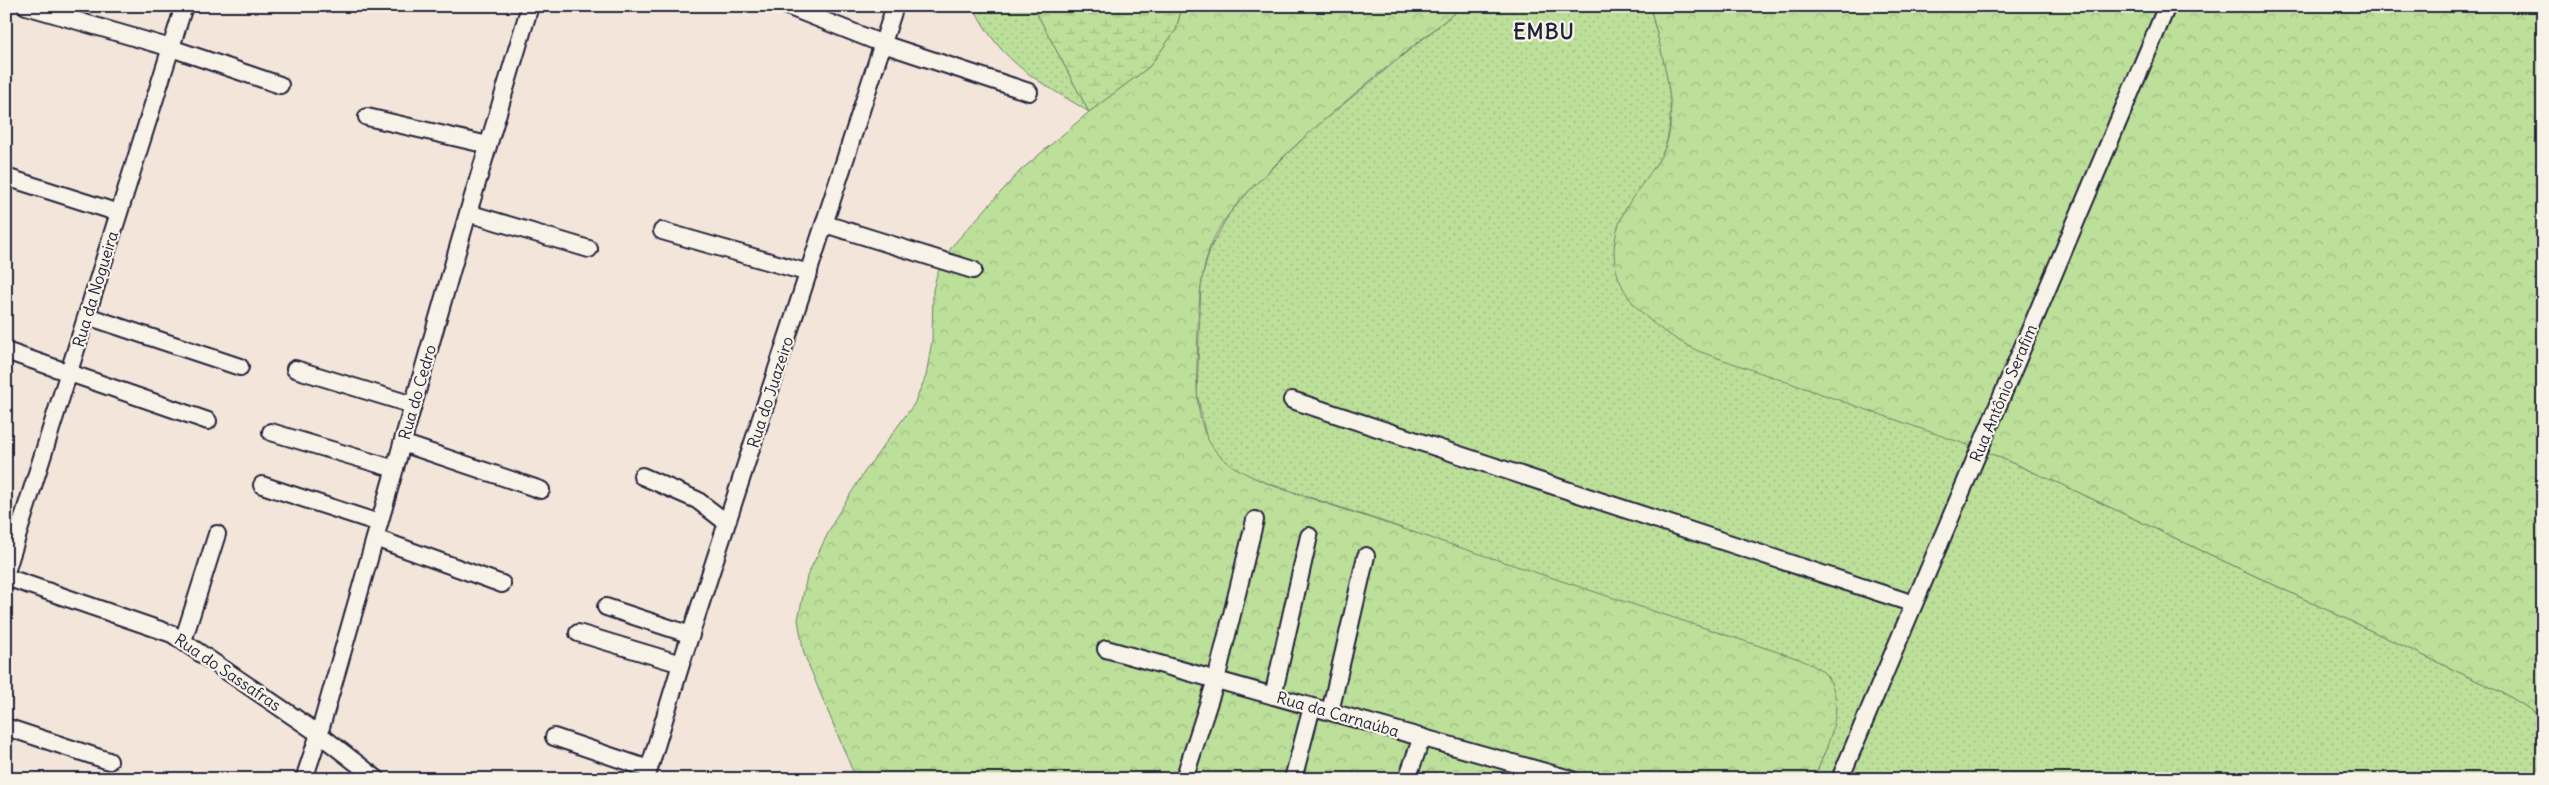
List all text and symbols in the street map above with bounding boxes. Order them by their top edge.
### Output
district label: EMBU [1513,18,1575,45]
street label: Rua da Nogueira [68,228,122,350]
street label: Rua Antônio Serafim [1965,321,2041,465]
street label: Rua do Juazeiro [743,334,797,450]
street label: Rua do Cedro [394,342,440,442]
street label: Rua do Sassafras [171,629,285,715]
street label: Rua da Carnaúba [1275,687,1401,741]

